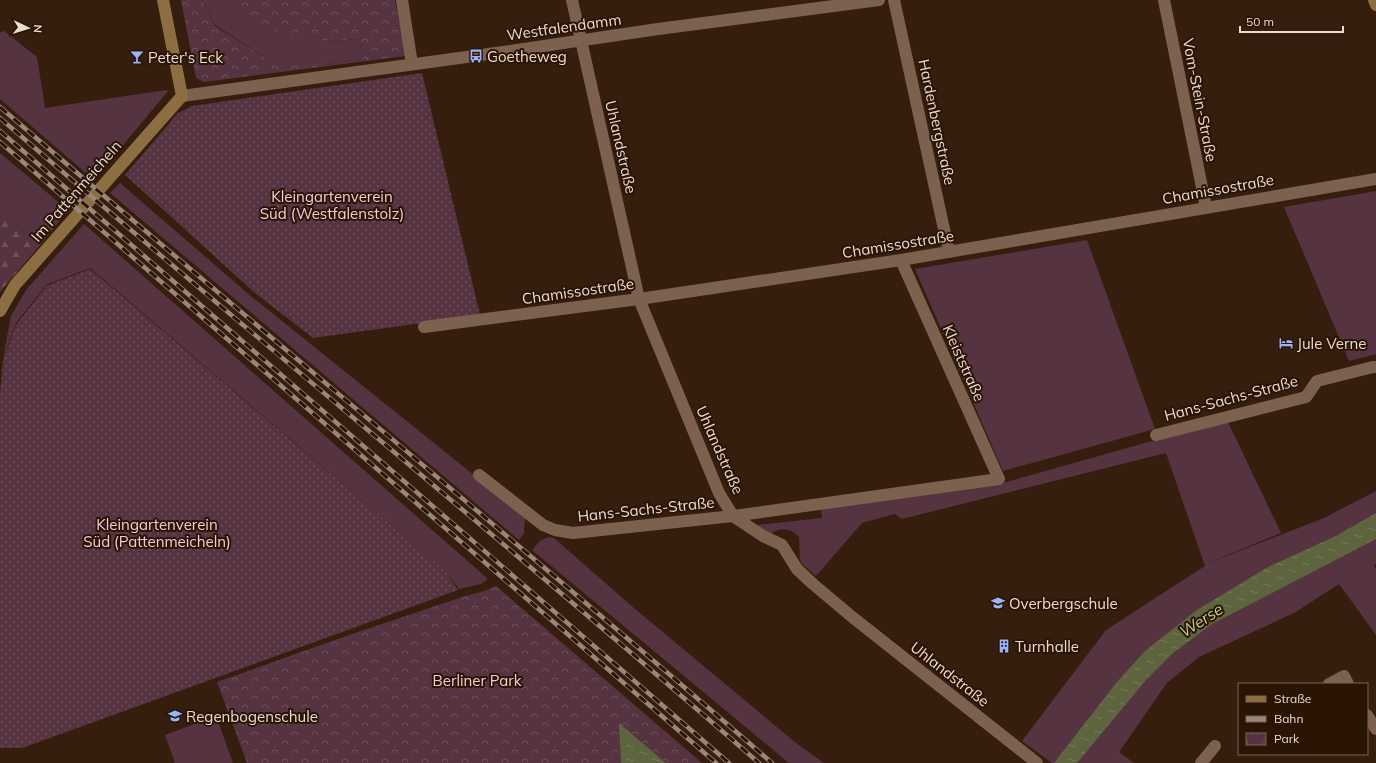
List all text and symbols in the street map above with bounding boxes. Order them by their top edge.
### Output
north arrow [8,8,48,48]
scale bar [1240,8,1343,34]
street label: Westfalendamm [506,10,622,44]
text: 50 m [1246,14,1274,29]
text: N [31,24,45,33]
street label: Vom-Stein-Straße [1179,37,1221,163]
place label: Goetheweg [487,47,567,66]
place label: Peter's Eck [148,48,223,67]
bus stop icon: Goetheweg [468,48,484,64]
bar icon: Peter's Eck [129,49,145,65]
street label: Hardenbergstraße [914,57,960,187]
street label: Uhlandstraße [601,99,641,195]
street label: Im Pattenmeicheln [27,136,125,246]
street label: Chamissostraße [1161,170,1275,208]
park label: Kleingartenverein Süd (Westfalenstolz) [260,187,404,223]
street label: Chamissostraße [841,226,955,262]
street label: Chamissostraße [521,274,635,308]
street label: Kleiststraße [939,322,989,404]
place label: Jule Verne [1297,334,1366,353]
hotel icon: Jule Verne [1278,335,1294,351]
street label: Hans-Sachs-Straße [1162,371,1300,425]
street label: Uhlandstraße [692,403,748,497]
street label: Hans-Sachs-Straße [577,492,715,526]
park label: Kleingartenverein Süd (Pattenmeicheln) [83,515,231,551]
place label: Overbergschule [1009,594,1118,613]
school or university icon: Overbergschule [990,595,1006,611]
water label: Werse [1175,598,1227,641]
street label: Uhlandstraße [907,637,993,711]
place label: Turnhalle [1015,637,1079,656]
building icon: Turnhalle [996,638,1012,654]
park label: Berliner Park [433,671,522,690]
legend [1238,683,1368,755]
text: Straße [1274,691,1311,706]
place label: Regenbogenschule [186,707,318,726]
school or university icon: Regenbogenschule [167,708,183,724]
text: Bahn [1274,711,1303,726]
text: Park [1274,731,1300,746]

